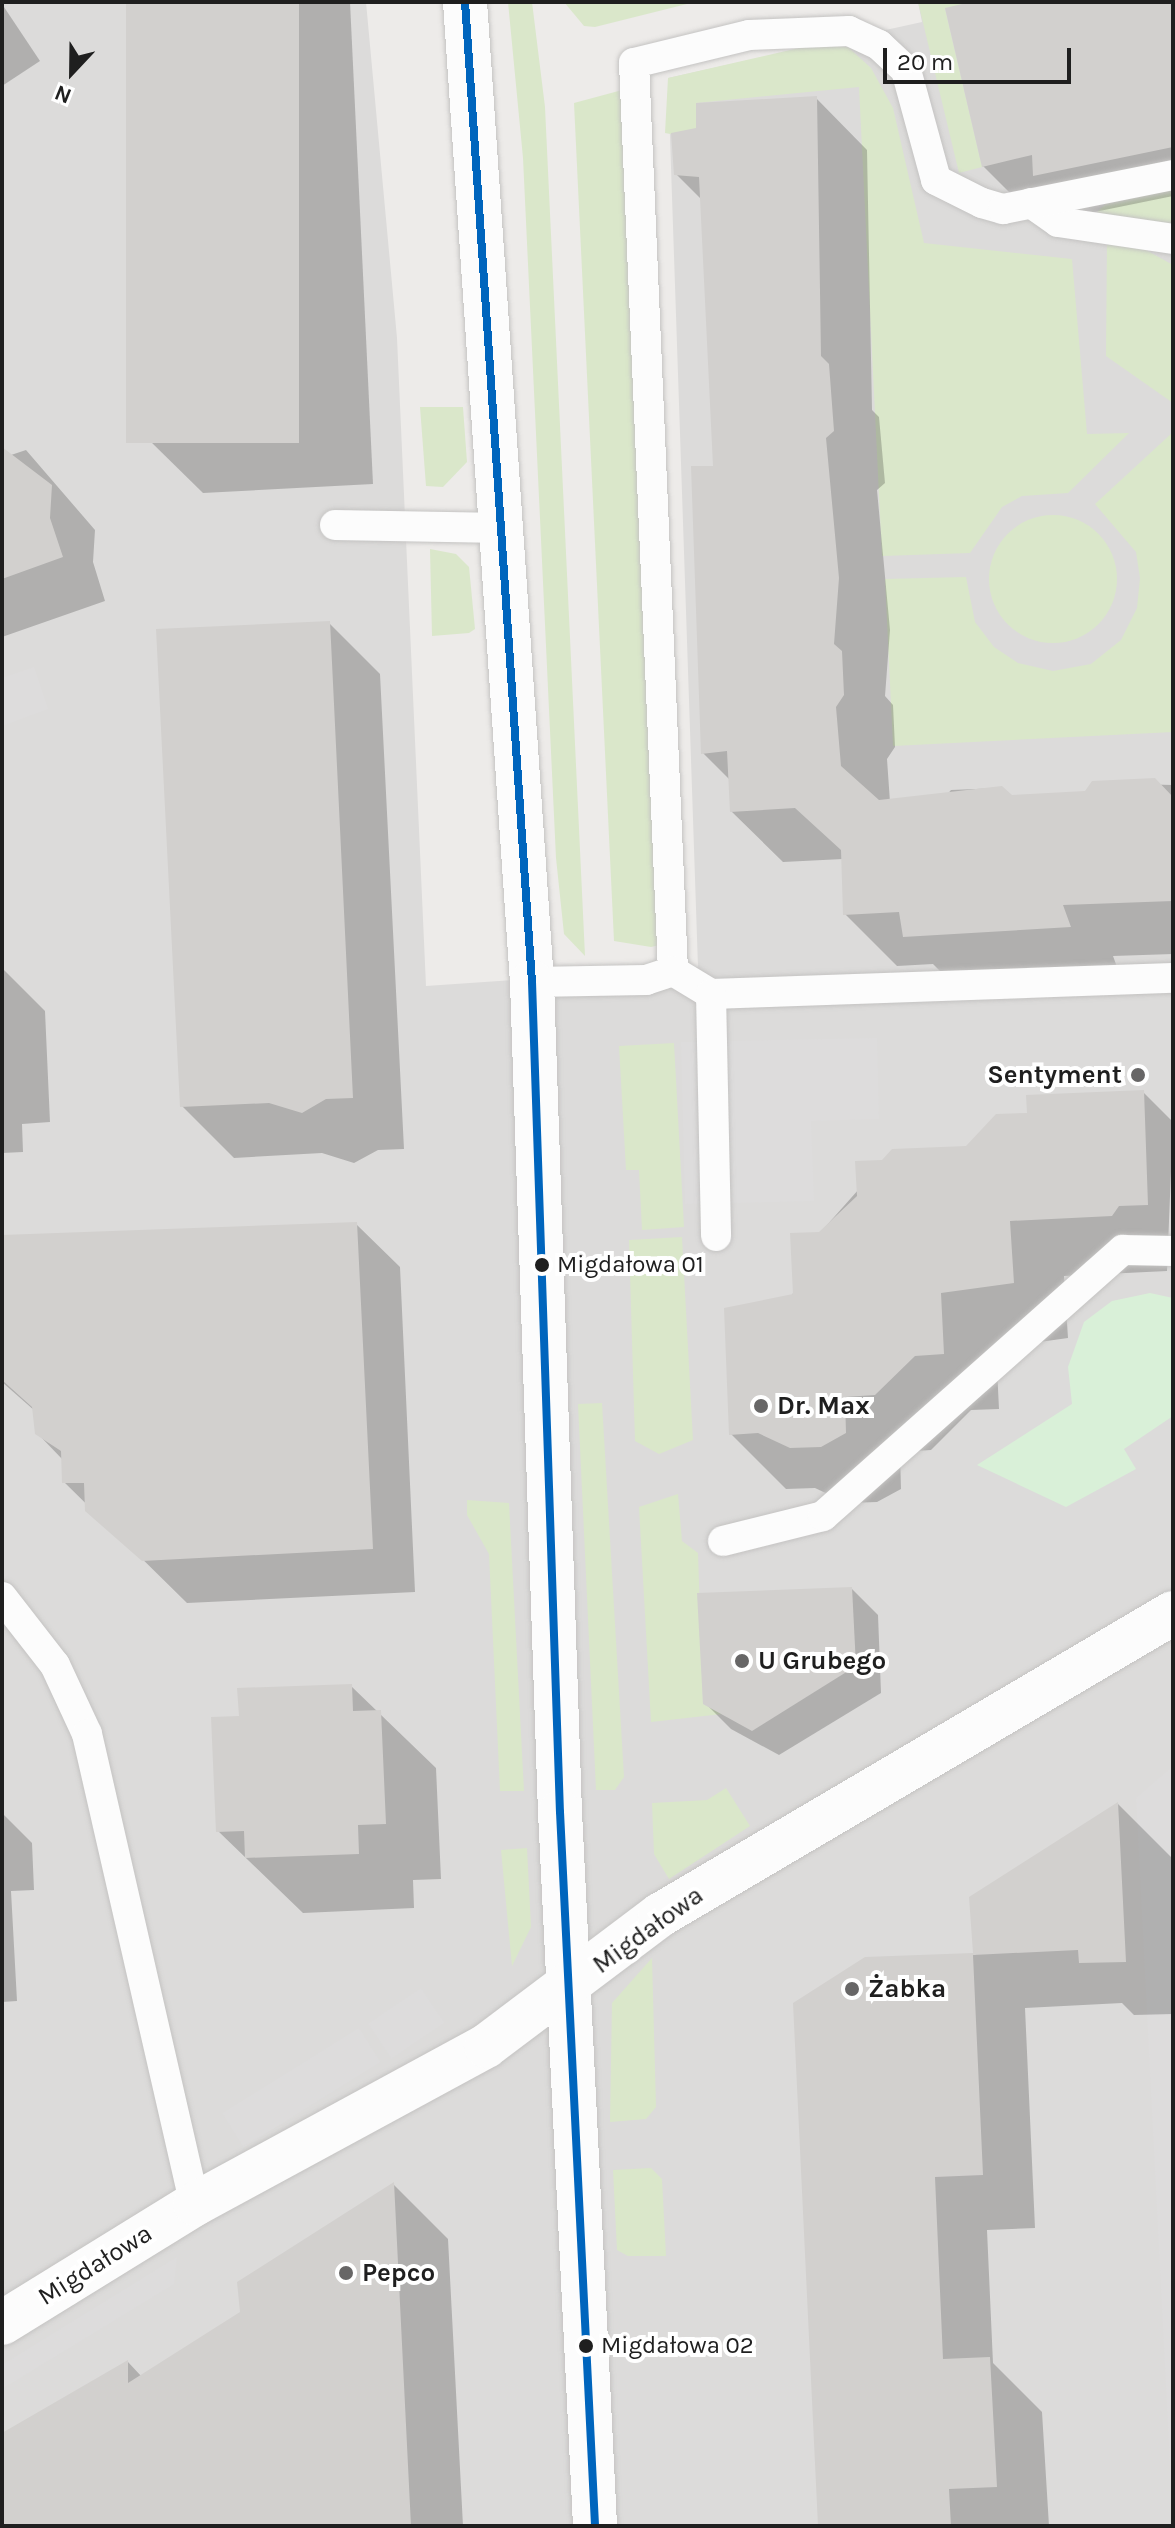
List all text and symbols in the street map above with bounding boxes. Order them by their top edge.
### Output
north arrow [32,32,112,112]
scale bar [887,32,1075,82]
text: 20 m [897,48,953,76]
text: N [51,79,75,109]
place label: Sentyment [987,1059,1122,1091]
marker: Sentyment [1129,1066,1147,1084]
place label: Migdałowa 01 [557,1251,704,1279]
marker: Migdałowa 01 [534,1257,550,1273]
place label: Dr. Max [777,1390,870,1422]
marker: Dr. Max [752,1397,770,1415]
place label: U Grubego [758,1645,886,1677]
marker: U Grubego [733,1652,751,1670]
street label: Migdałowa [587,1880,709,1980]
place label: Żabka [868,1973,946,2005]
marker: Żabka [843,1980,861,1998]
street label: Migdałowa [32,2218,158,2312]
place label: Pepco [362,2257,435,2289]
marker: Pepco [337,2264,355,2282]
place label: Migdałowa 02 [601,2332,754,2360]
marker: Migdałowa 02 [578,2338,594,2354]

